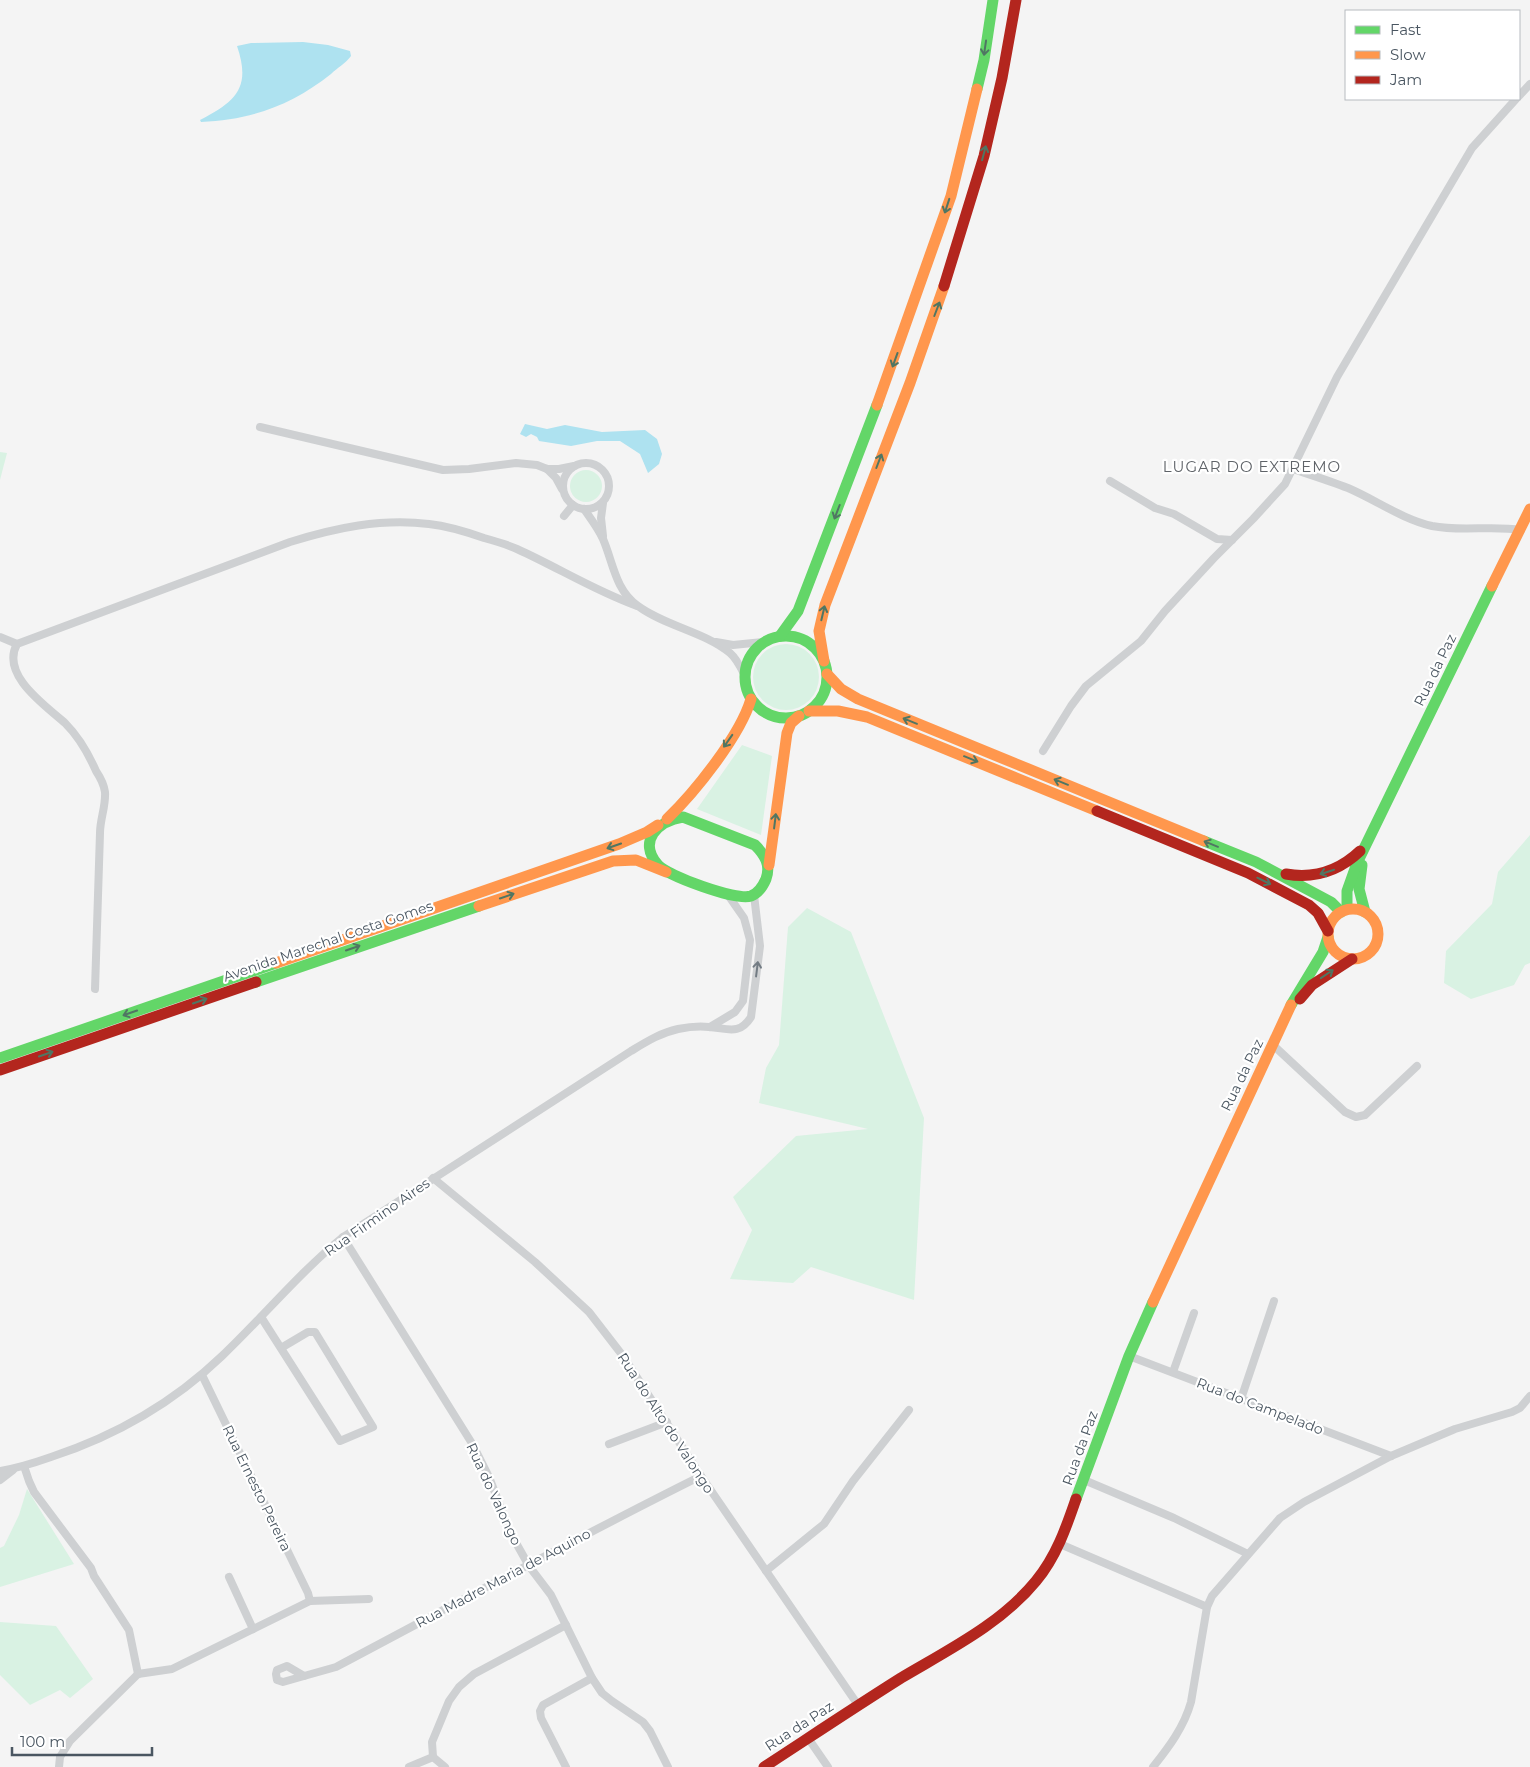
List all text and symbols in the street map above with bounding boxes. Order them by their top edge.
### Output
legend [1345,10,1520,100]
text: Fast [1390,20,1421,39]
one-way arrow [980,40,990,56]
text: Slow [1390,45,1426,64]
text: Jam [1389,70,1422,89]
one-way arrow [980,146,989,162]
one-way arrow [942,198,952,214]
one-way arrow [933,302,942,317]
one-way arrow [890,352,899,367]
one-way arrow [875,453,884,469]
district label: LUGAR DO EXTREMO [1163,457,1341,476]
one-way arrow [832,503,841,519]
one-way arrow [819,605,828,621]
street label: Rua da Paz [1410,631,1460,709]
one-way arrow [903,715,918,725]
one-way arrow [723,734,733,748]
one-way arrow [963,755,978,764]
one-way arrow [1054,777,1069,786]
one-way arrow [770,813,780,829]
one-way arrow [1204,838,1219,848]
one-way arrow [607,842,622,851]
one-way arrow [1320,868,1336,877]
one-way arrow [1257,876,1272,886]
one-way arrow [499,890,515,900]
street label: Avenida Marechal Costa Gomes [221,896,436,985]
one-way arrow [345,943,361,953]
one-way arrow [752,961,762,977]
one-way arrow [1320,969,1334,979]
one-way arrow [191,996,207,1005]
one-way arrow [122,1009,138,1018]
street label: Rua da Paz [1217,1036,1267,1114]
one-way arrow [38,1049,53,1058]
street label: Rua Firmino Aires [321,1174,433,1260]
street label: Rua do Alto do Valongo [614,1349,718,1497]
street label: Rua do Campelado [1194,1373,1326,1439]
street label: Rua da Paz [1058,1408,1102,1488]
street label: Rua Ernesto Pereira [219,1422,295,1554]
street label: Rua do Valongo [462,1440,526,1548]
street label: Rua Madre Maria de Aquino [412,1524,594,1632]
street label: Rua da Paz [761,1697,837,1755]
scale bar [12,1724,152,1756]
text: 100 m [20,1732,65,1751]

